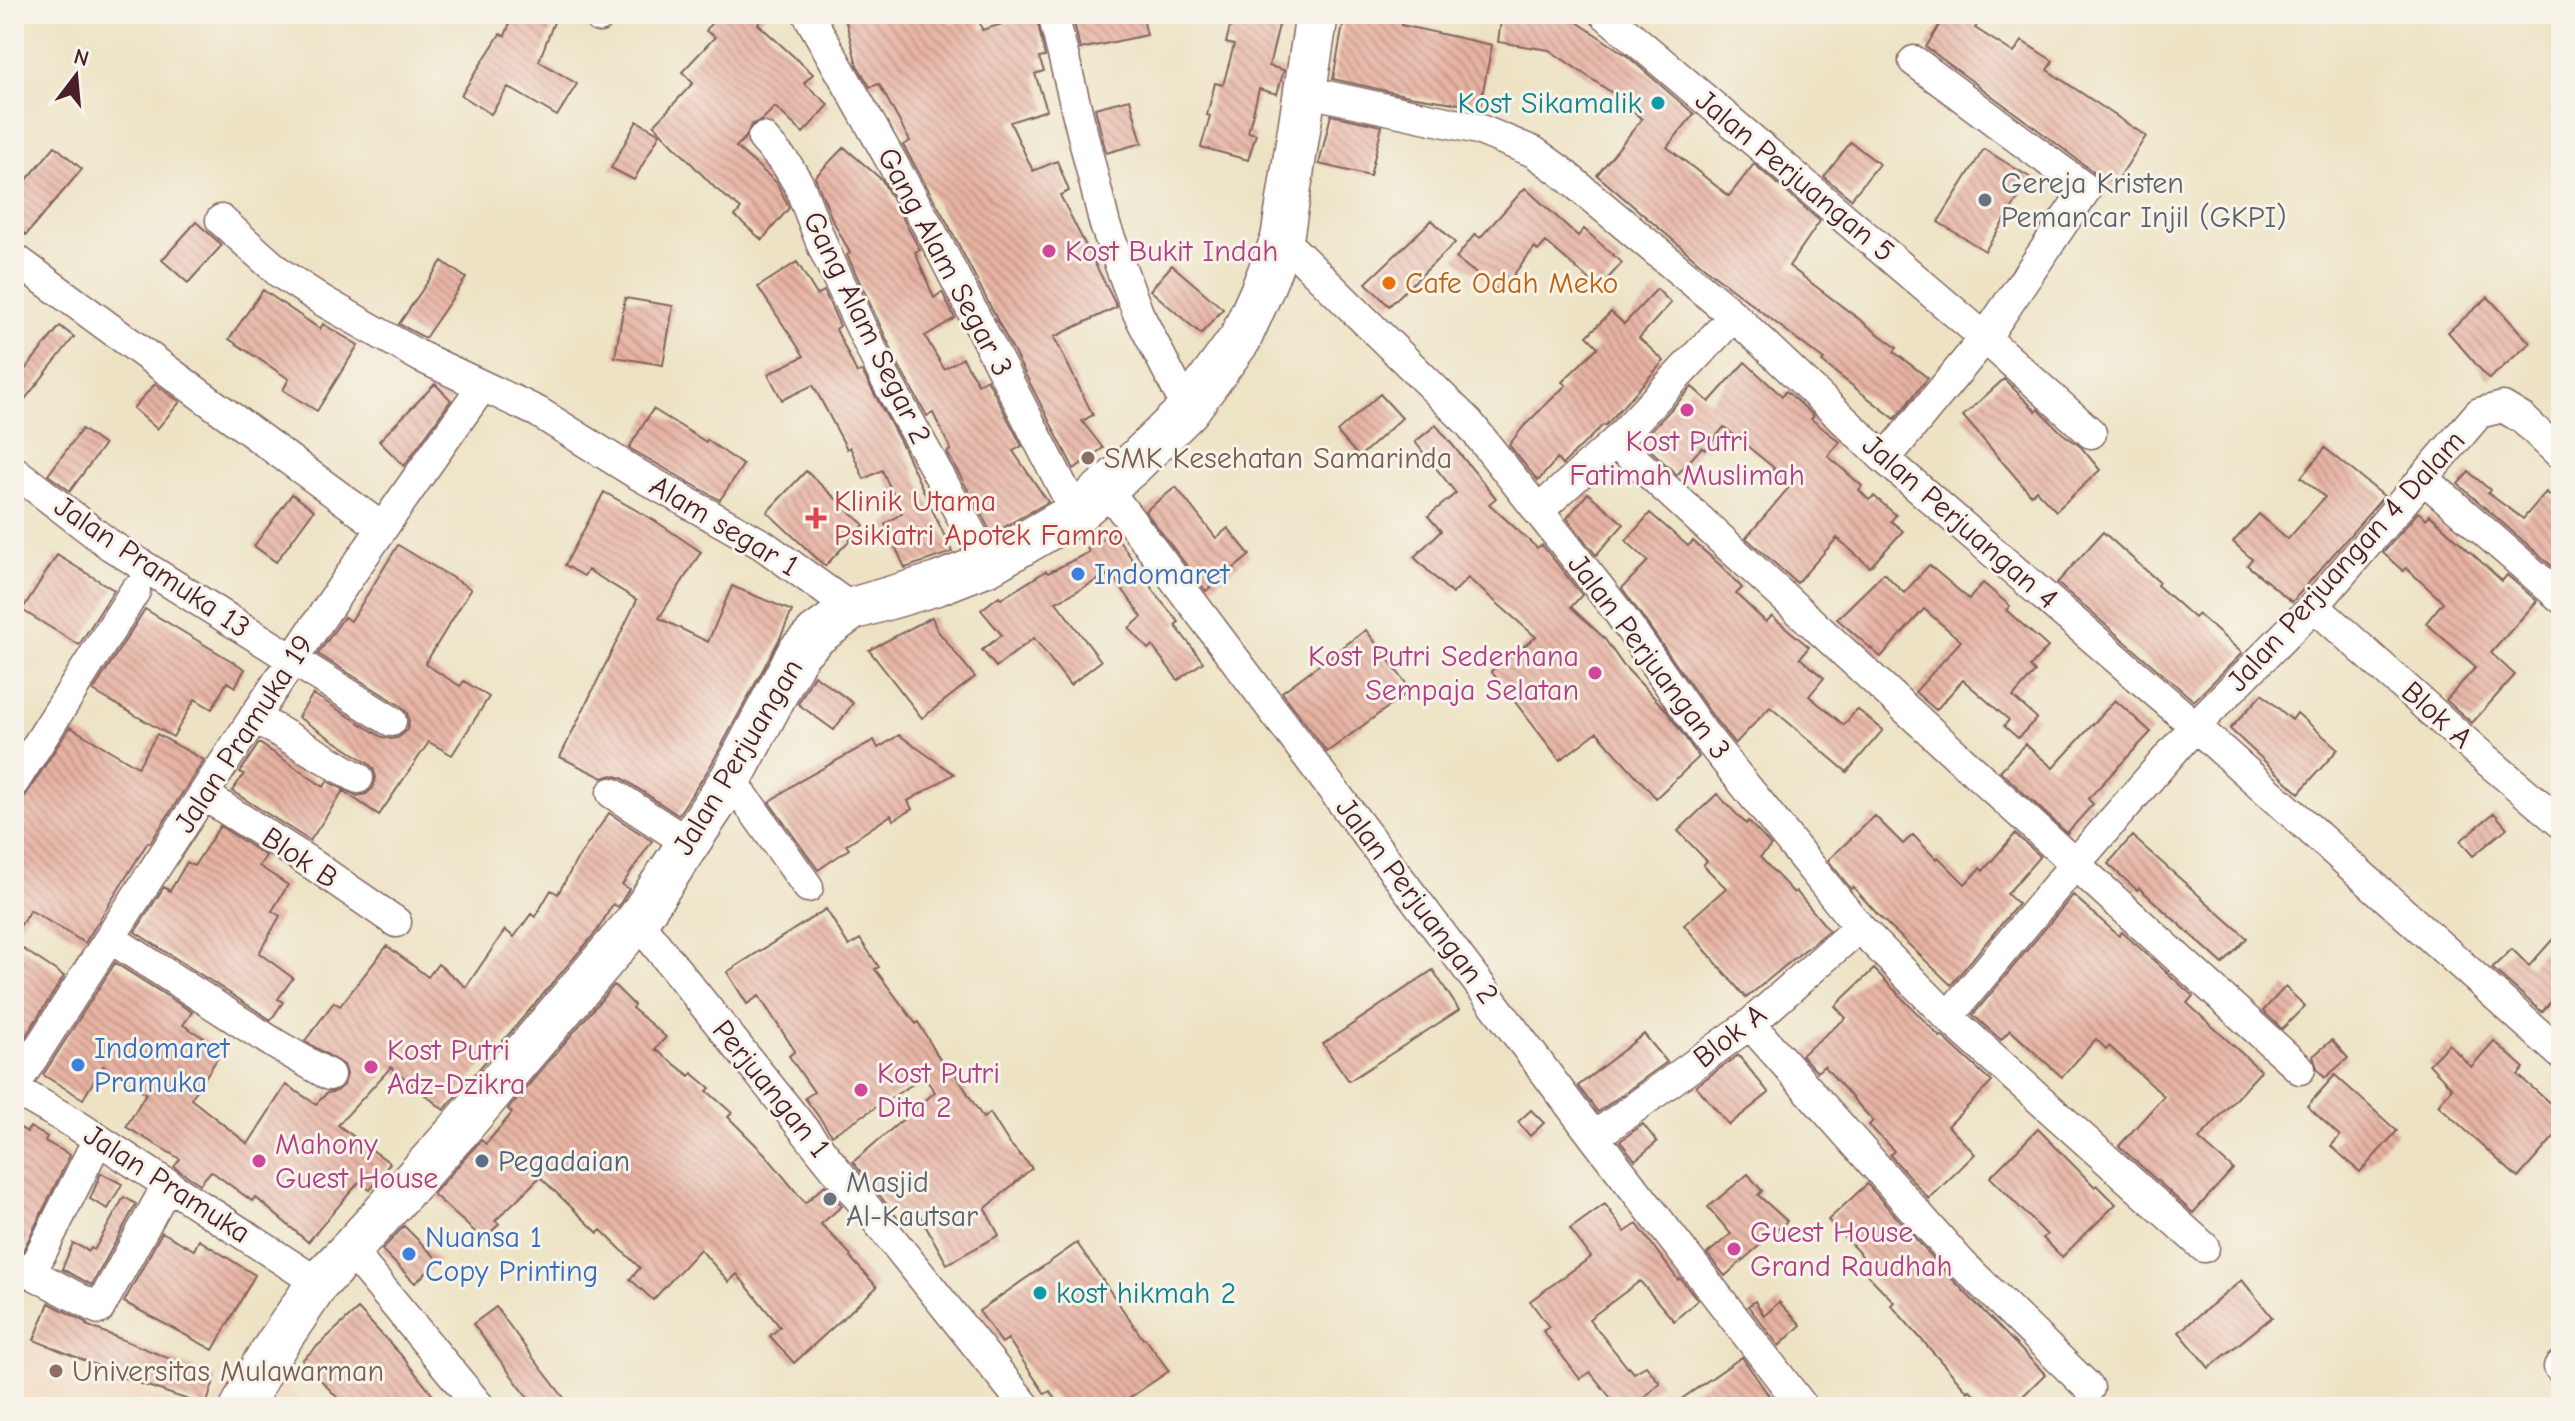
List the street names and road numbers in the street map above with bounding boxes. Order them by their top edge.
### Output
street label: Jalan Perjuangan 5 [1688,83,1902,269]
street label: Gang Alam Segar 3 [870,142,1020,382]
street label: Gang Alam Segar 2 [796,206,938,450]
street label: Jalan Perjuangan 4 Dalam [2220,423,2472,699]
street label: Jalan Perjuangan 4 [1855,428,2065,616]
street label: Alam segar 1 [643,468,805,584]
street label: Jalan Pramuka 13 [48,489,256,645]
street label: Jalan Perjuangan 3 [1560,547,1738,767]
street label: Jalan Pramuka 19 [167,629,321,839]
street label: Jalan Perjuangan [666,653,810,861]
street label: Blok A [2394,674,2480,756]
street label: Jalan Perjuangan 2 [1328,791,1506,1011]
street label: Blok B [255,820,345,896]
street label: Blok A [1687,997,1773,1075]
street label: Perjuangan 1 [705,1013,837,1165]
street label: Jalan Pramuka [77,1117,257,1251]

